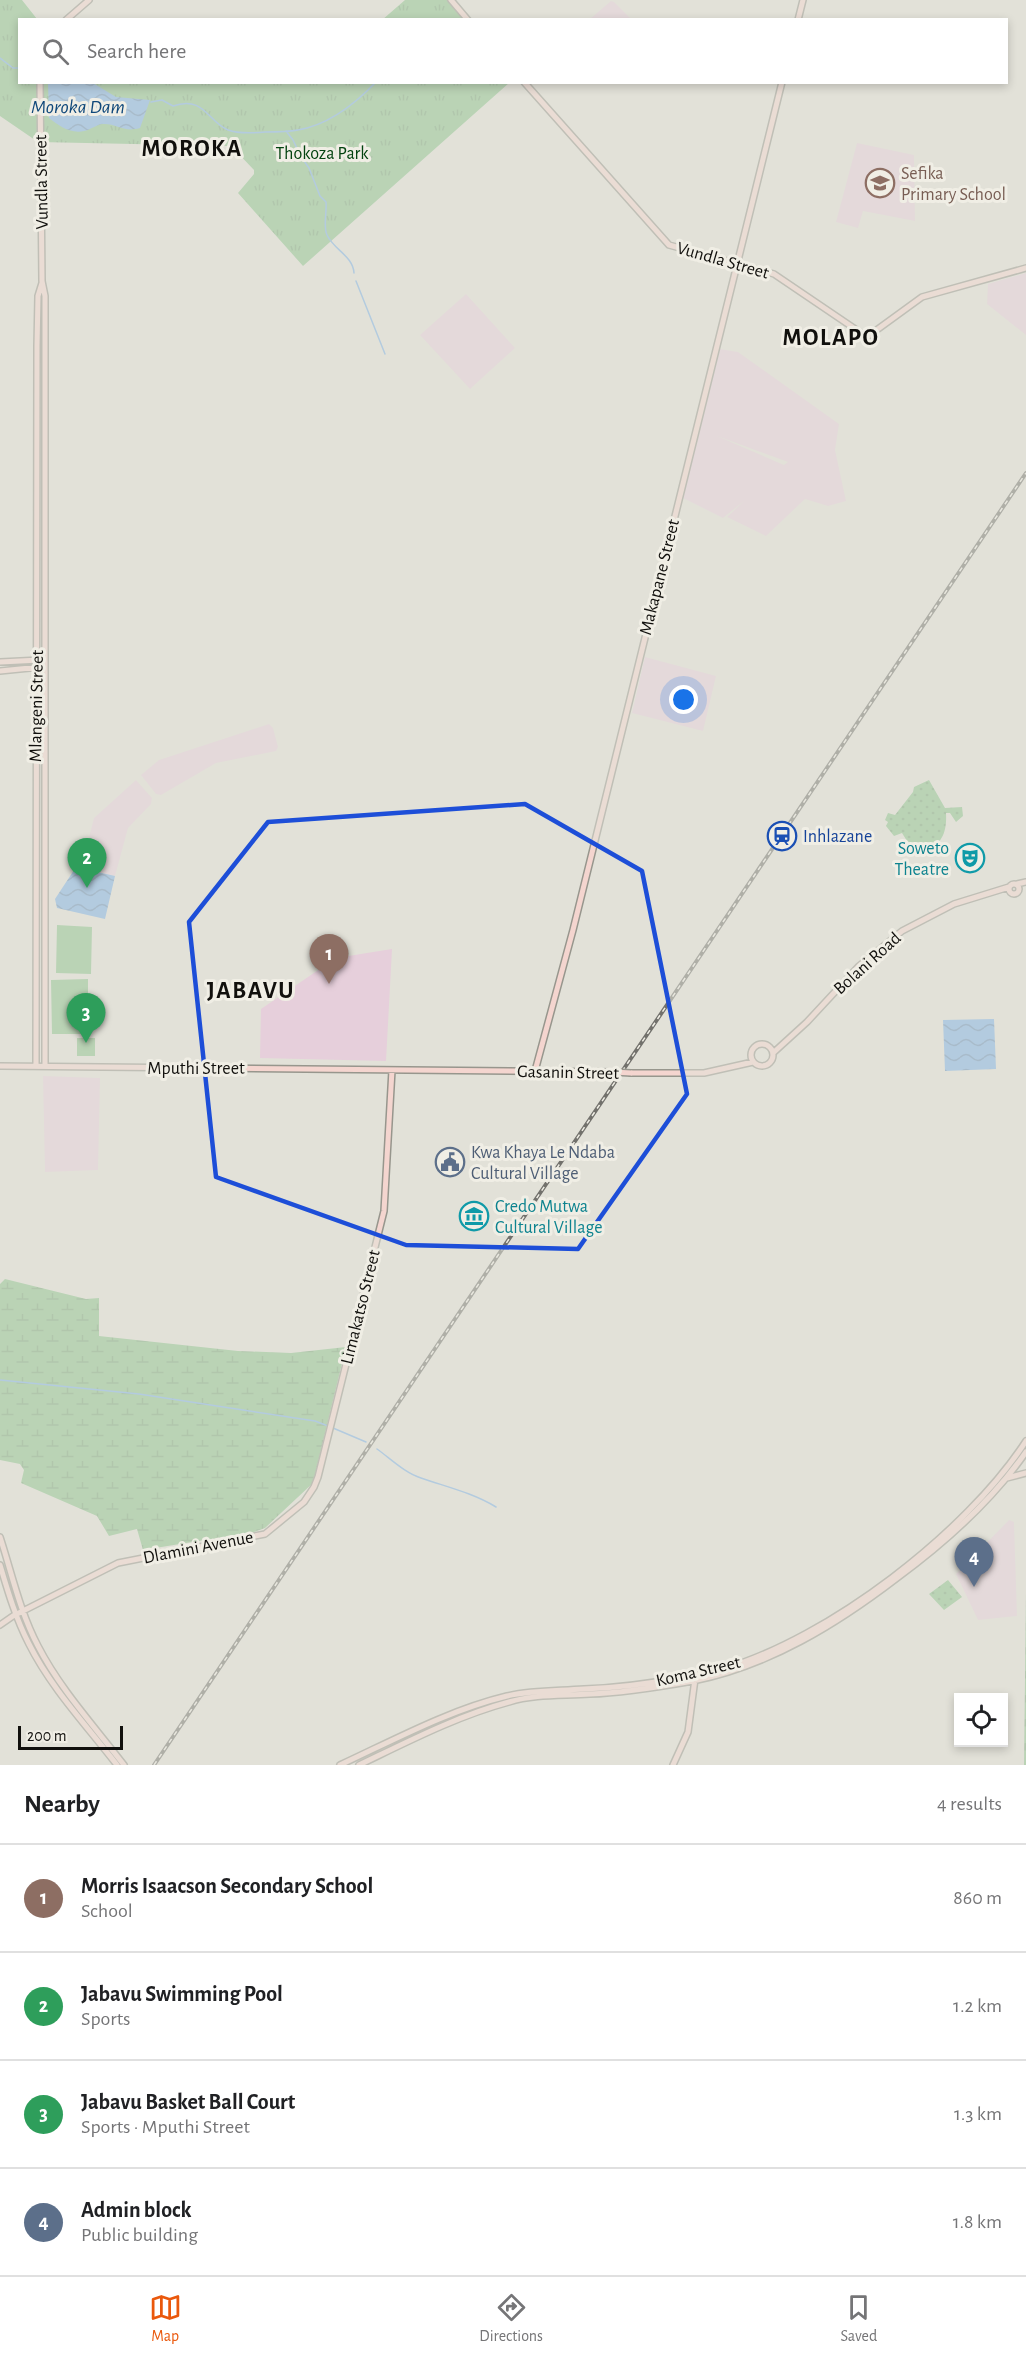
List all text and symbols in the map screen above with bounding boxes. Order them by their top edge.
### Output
search box [18,18,1008,84]
icon: search [39,35,72,68]
text: Search here [87,40,186,62]
water label: Moroka Dam [31,97,125,117]
street label: Vundla Street [32,134,52,230]
district label: MOROKA [141,137,243,161]
park label: Thokoza Park [275,145,369,163]
place label: Sefika Primary School [901,165,1006,204]
school or university icon: Sefika Primary School [864,167,896,199]
street label: Vundla Street [675,239,771,283]
district label: MOLAPO [782,326,880,350]
street label: Makapane Street [637,517,683,637]
street label: Mlangeni Street [27,650,47,762]
your location [669,685,698,714]
station icon: Inhlazane [766,820,798,852]
place label: Inhlazane [803,828,872,846]
pin: 2 [68,838,106,888]
place label: Soweto Theatre [895,840,949,879]
theatre icon: Soweto Theatre [954,842,986,874]
street label: Bolani Road [831,929,905,998]
pin: 1 [310,934,348,984]
district label: JABAVU [207,979,295,1003]
pin: 3 [66,994,106,1043]
street label: Mputhi Street [147,1060,245,1078]
street label: Gasanin Street [517,1063,619,1083]
place label: Kwa Khaya Le Ndaba Cultural Village [471,1144,615,1183]
public building icon: Kwa Khaya Le Ndaba Cultural Village [434,1146,466,1178]
place label: Credo Mutwa Cultural Village [495,1198,603,1237]
museum icon: Credo Mutwa Cultural Village [458,1200,490,1232]
street label: Limakatso Street [338,1248,384,1366]
street label: Dlamini Avenue [141,1528,255,1568]
pin: 4 [954,1538,994,1587]
street label: Koma Street [654,1653,742,1690]
map controls [954,1693,1008,1747]
button: locate [954,1693,1008,1747]
scale bar [18,1723,123,1750]
text: 200 m [27,1728,67,1744]
text: Nearby [24,1791,100,1817]
text: 4 results [937,1794,1002,1814]
text: Morris Isaacson Secondary School [81,1875,373,1897]
text: 1 [40,1888,47,1908]
text: 860 m [953,1888,1002,1908]
text: School [81,1901,133,1921]
text: Jabavu Swimming Pool [81,1983,283,2005]
text: 2 [39,1996,48,2016]
text: 1.2 km [953,1996,1002,2016]
text: Sports [81,2009,130,2029]
text: Jabavu Basket Ball Court [81,2091,295,2113]
text: 3 [39,2104,48,2124]
text: 1.3 km [954,2104,1002,2124]
text: Sports · Mputhi Street [81,2117,250,2137]
text: Admin block [81,2199,191,2221]
text: 4 [38,2212,49,2232]
text: 1.8 km [953,2212,1002,2232]
text: Public building [81,2225,198,2245]
tab: Map [149,2291,182,2346]
tab: Directions [479,2291,543,2346]
tab: Saved [841,2291,877,2346]

